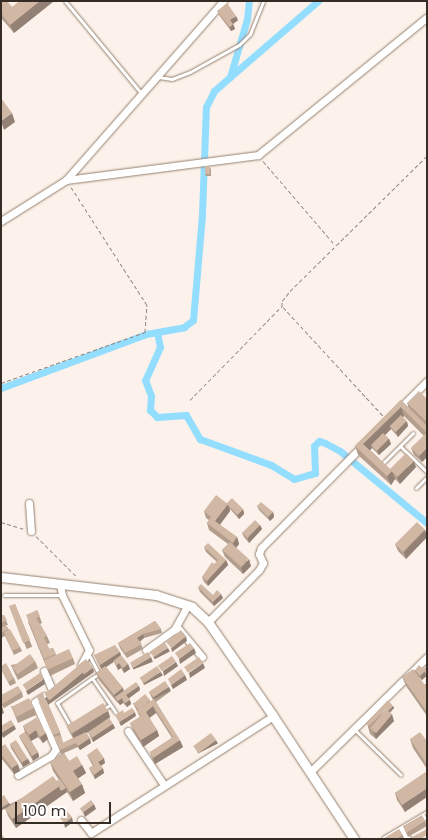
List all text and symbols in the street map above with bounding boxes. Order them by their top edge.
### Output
scale bar [18,792,114,824]
text: 100 m [23,800,66,821]

